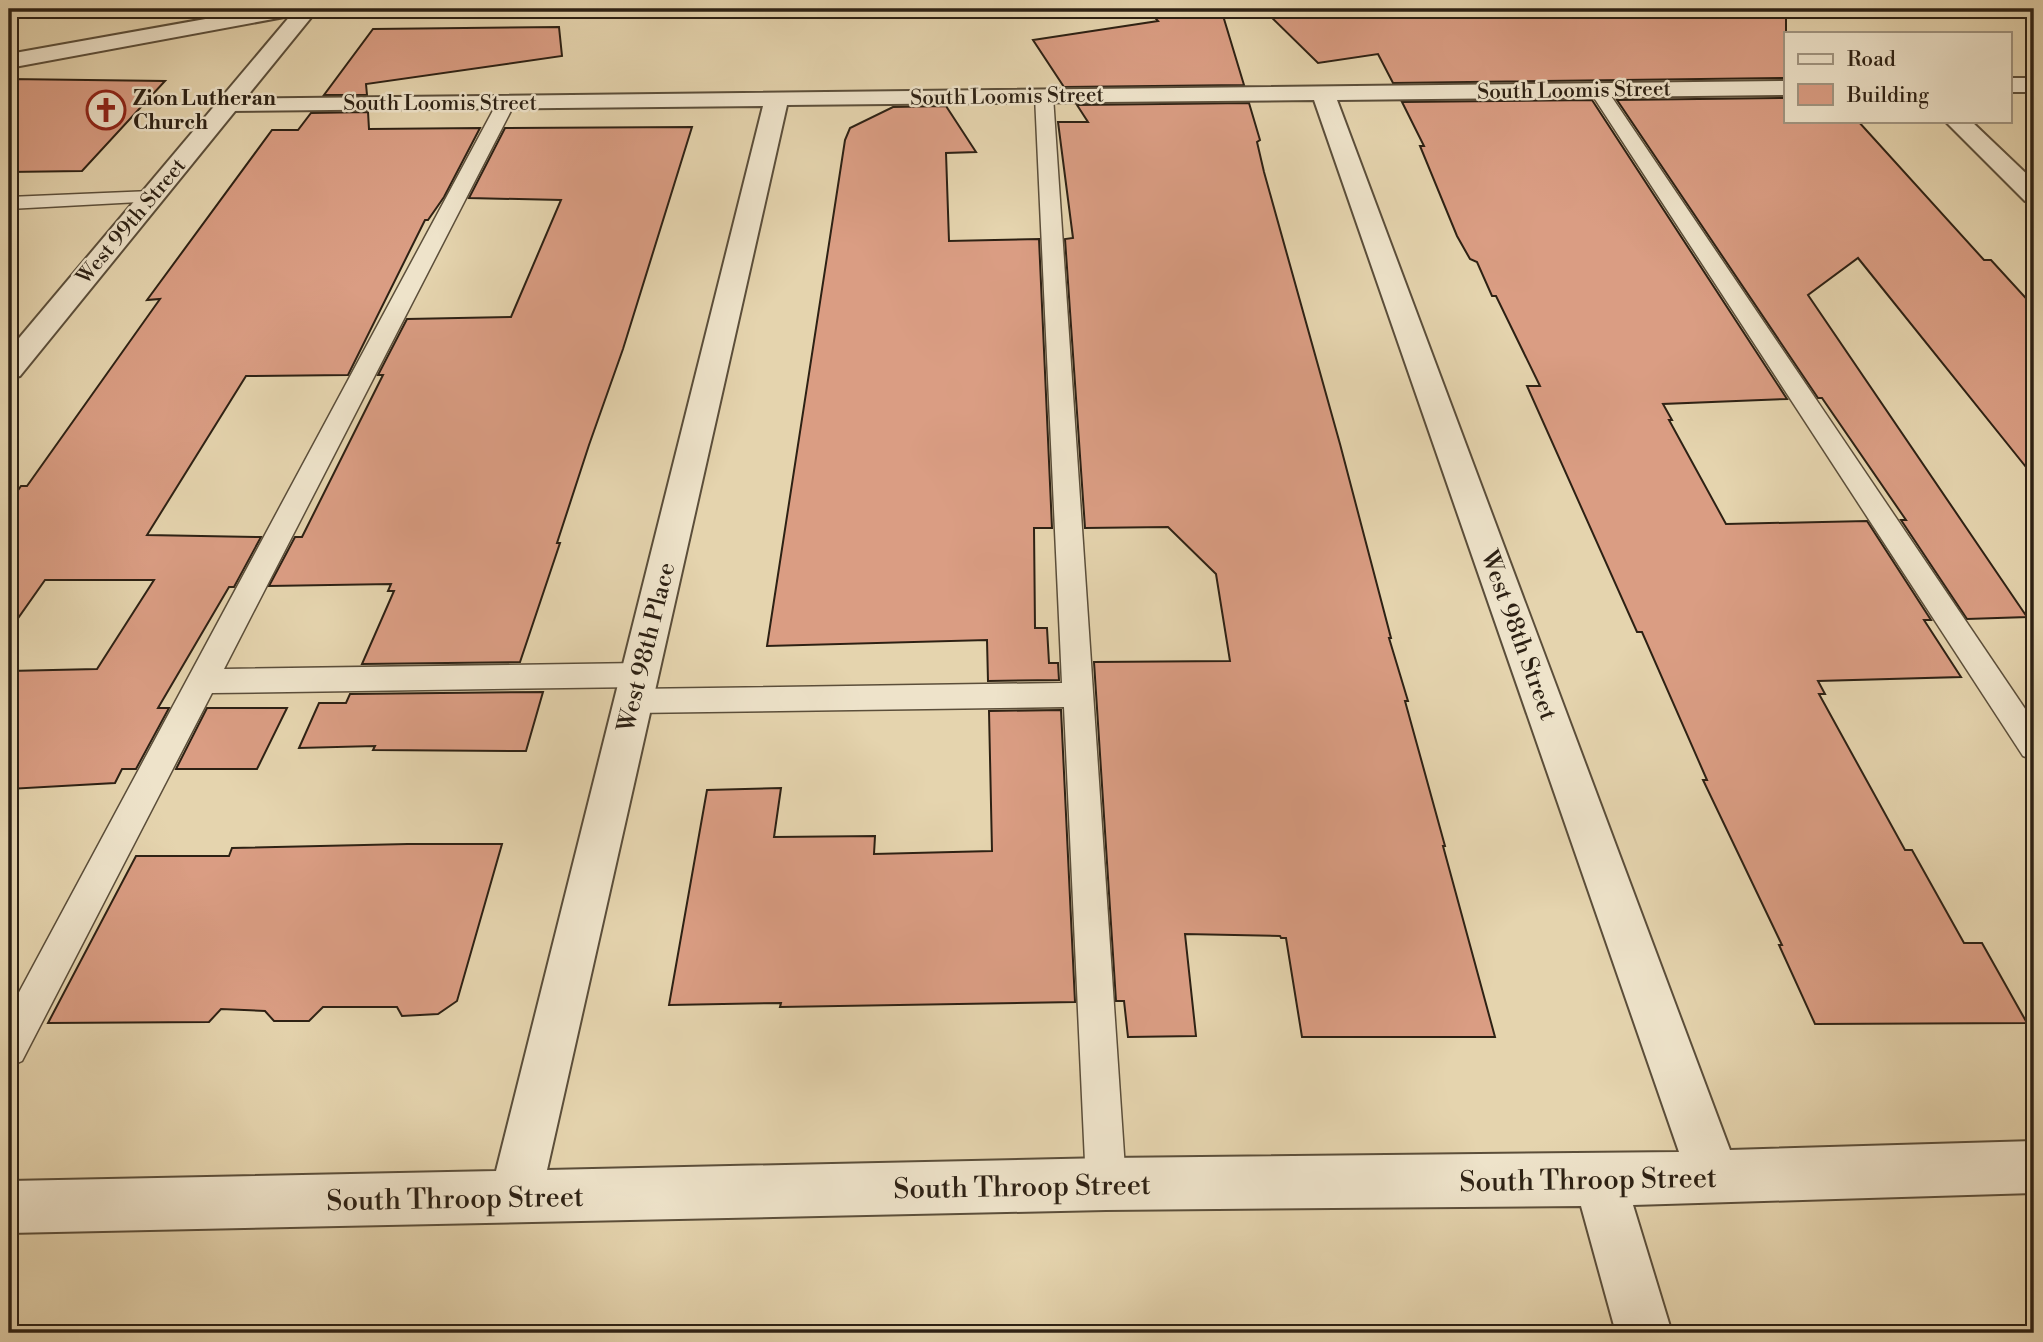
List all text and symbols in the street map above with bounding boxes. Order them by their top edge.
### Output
legend [1784,32,2011,122]
text: Road [1847,47,1896,73]
street label: South Loomis Street [1477,76,1672,106]
street label: South Loomis Street [910,82,1105,112]
text: Building [1846,83,1929,109]
place label: Zion Lutheran Church [133,86,276,136]
church icon: Zion Lutheran Church [85,89,127,131]
street label: South Loomis Street [343,91,537,117]
street label: West 99th Street [71,153,192,291]
street label: West 98th Street [1473,545,1563,725]
street label: West 98th Place [611,559,683,736]
street label: South Throop Street [1459,1161,1717,1200]
street label: South Throop Street [893,1168,1151,1207]
street label: South Throop Street [326,1180,584,1219]

